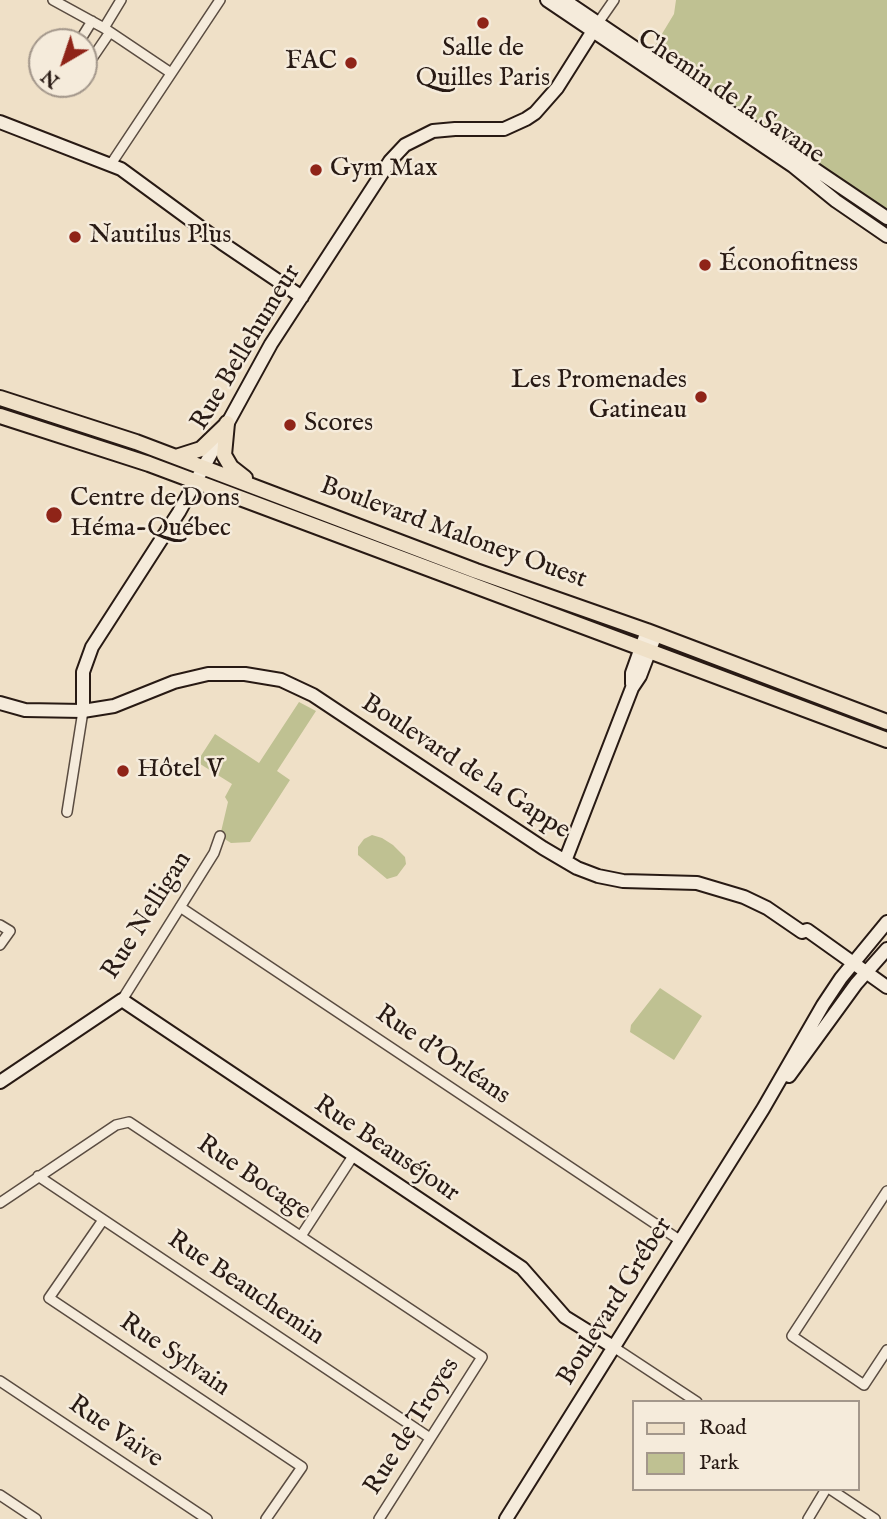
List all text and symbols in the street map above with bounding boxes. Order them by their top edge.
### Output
marker: Salle de Quilles Paris [475,15,491,31]
street label: Chemin de la Savane [630,24,830,172]
north arrow [28,28,98,98]
place label: Salle de Quilles Paris [416,34,550,96]
place label: FAC [285,47,337,79]
marker: FAC [343,55,359,71]
text: N [37,63,65,92]
place label: Gym Max [330,154,438,186]
marker: Gym Max [308,162,324,178]
place label: Nautilus Plus [89,221,231,253]
marker: Nautilus Plus [67,229,83,245]
place label: Éconofitness [719,249,858,281]
marker: Éconofitness [697,257,713,273]
street label: Rue Bellehumeur [185,259,309,437]
place label: Les Promenades Gatineau [511,366,687,428]
marker: Les Promenades Gatineau [693,389,709,405]
place label: Scores [304,409,373,441]
marker: Scores [282,417,298,433]
street label: Boulevard Maloney Ouest [316,471,590,597]
place label: Centre de Dons Héma-Québec [70,484,240,546]
marker: Centre de Dons Héma-Québec [44,505,64,525]
street label: Boulevard de la Gappe [355,689,575,847]
place label: Hôtel V [137,755,224,787]
marker: Hôtel V [115,763,131,779]
street label: Rue Nelligan [96,846,200,986]
street label: Rue d'Orléans [369,999,515,1113]
street label: Rue Beauséjour [307,1090,465,1210]
street label: Rue Bocage [190,1130,316,1228]
street label: Boulevard Gréber [552,1212,680,1392]
street label: Rue Beauchemin [161,1225,329,1353]
street label: Rue Sylvain [113,1308,235,1404]
street label: Rue de Troyes [358,1353,468,1501]
street label: Rue Vaive [62,1390,168,1476]
legend [632,1400,859,1491]
text: Road [699,1415,746,1442]
text: Park [699,1450,739,1477]

